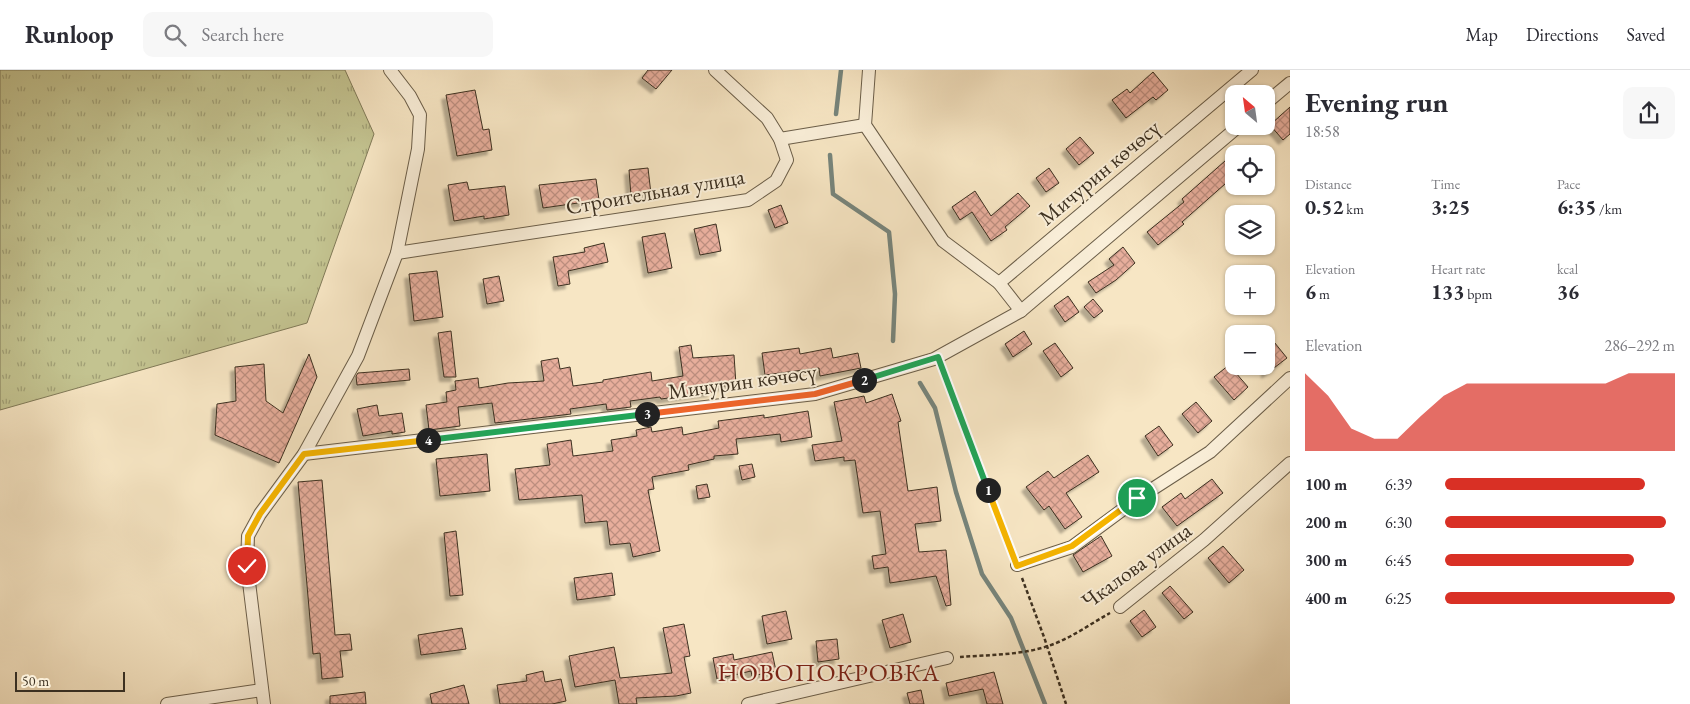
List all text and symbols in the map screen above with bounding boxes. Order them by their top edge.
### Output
search box [143,12,493,57]
text: Runloop [25,19,113,50]
icon: search [161,21,189,49]
text: Search here [201,22,284,47]
text: Map [1466,23,1498,46]
text: Directions [1526,23,1598,46]
text: Saved [1626,23,1665,46]
text: Evening run [1305,84,1448,120]
north arrow [1225,85,1275,135]
map controls [1225,85,1275,375]
button: share [1623,87,1675,139]
street label: Мичурин көчөсү [1033,113,1166,232]
text: 18:58 [1305,121,1340,142]
button: locate [1225,145,1275,195]
street label: Строительная улица [563,161,747,222]
text: Distance [1305,175,1352,193]
text: Time [1431,175,1460,193]
text: Pace [1557,175,1581,193]
text: 0.52 [1305,193,1344,220]
text: 3:25 [1431,193,1470,220]
text: 6:35 [1557,193,1596,220]
text: km [1344,200,1364,218]
text: /km [1596,200,1622,218]
button: layers [1225,205,1275,255]
text: Elevation [1305,260,1355,278]
text: Heart rate [1431,260,1485,278]
text: kcal [1557,260,1578,278]
button: + [1225,265,1275,315]
text: 6 [1305,278,1316,305]
text: 133 [1431,278,1464,305]
text: 36 [1557,278,1579,305]
text: m [1316,285,1330,303]
text: bpm [1464,285,1493,303]
button: − [1225,325,1275,375]
text: Elevation [1305,335,1363,356]
text: 286–292 m [1604,335,1675,356]
street label: Мичурин көчөсү [666,357,819,406]
pin: 2 [852,368,876,392]
text: 2 [861,371,868,389]
pin: 3 [634,402,660,426]
text: 3 [644,405,651,423]
pin: 4 [416,428,440,452]
text: 4 [425,431,432,449]
text: 100 m [1305,474,1347,495]
text: 6:39 [1385,474,1412,495]
pin [1116,477,1158,519]
pin: 1 [976,478,1000,502]
text: 1 [985,481,992,499]
icon: arrive [1123,484,1151,512]
text: 200 m [1305,512,1347,533]
text: 6:30 [1385,512,1412,533]
street label: Чкалова улица [1075,516,1197,615]
pin [226,545,268,587]
text: 300 m [1305,550,1347,571]
text: 6:45 [1385,550,1412,571]
icon: check [233,552,261,580]
text: 400 m [1305,588,1347,609]
text: 6:25 [1385,588,1412,609]
district label: НОВОПОКРОВКА [718,656,940,688]
scale bar [15,669,125,692]
text: 50 m [22,672,49,690]

